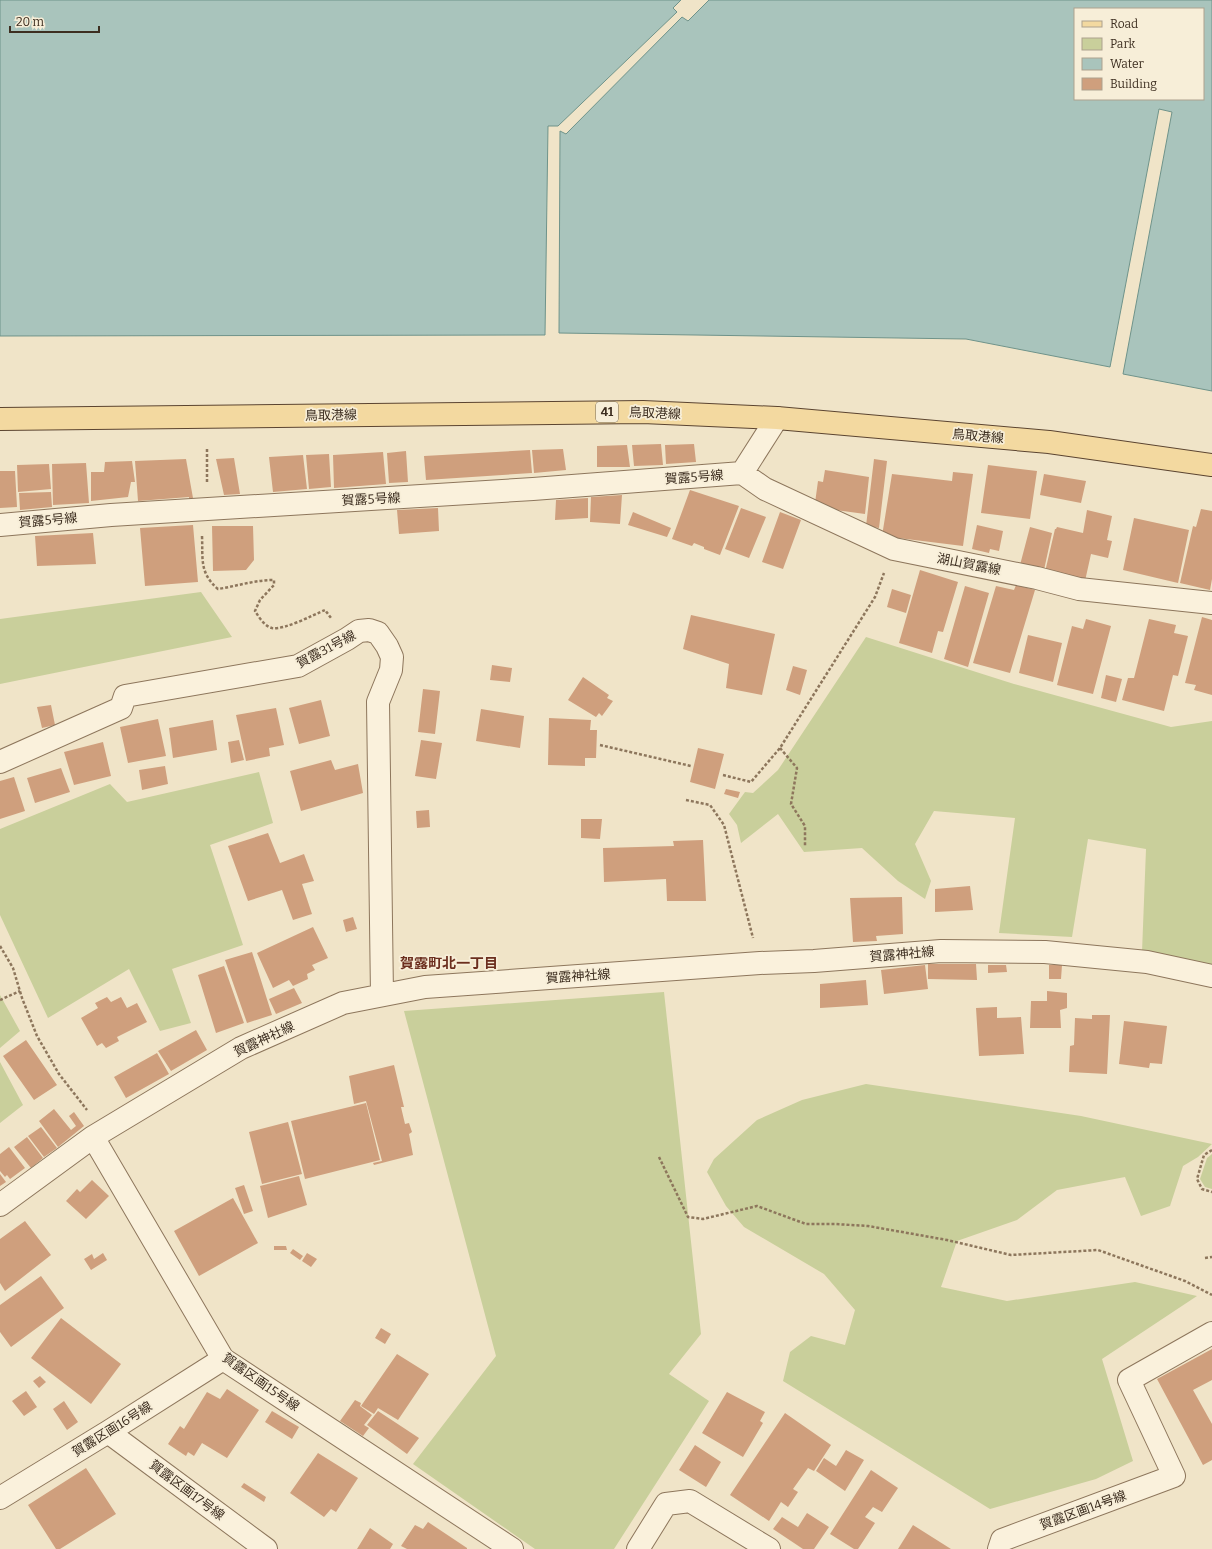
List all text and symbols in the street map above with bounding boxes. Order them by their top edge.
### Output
scale bar [10,8,99,34]
legend [1074,8,1204,100]
text: 20 m [16,15,45,29]
text: Road [1110,17,1138,31]
text: Park [1110,37,1136,51]
text: Water [1110,57,1145,71]
text: Building [1110,77,1157,91]
road number: 41 [596,402,618,422]
street label: 鳥取港線 [629,405,681,421]
street label: 鳥取港線 [305,407,357,423]
street label: 鳥取港線 [951,426,1005,446]
street label: 賀露5号線 [664,467,724,487]
street label: 賀露5号線 [341,490,401,508]
street label: 賀露5号線 [18,510,78,530]
street label: 湖山賀露線 [936,550,1002,578]
street label: 賀露31号線 [294,627,358,671]
street label: 賀露神社線 [869,944,935,964]
district label: 賀露町北一丁目 [400,955,498,972]
street label: 賀露神社線 [545,966,611,986]
street label: 賀露神社線 [231,1018,297,1060]
street label: 賀露区画15号線 [220,1350,302,1414]
street label: 賀露区画16号線 [69,1399,155,1459]
street label: 賀露区画17号線 [147,1457,227,1523]
street label: 賀露区画14号線 [1038,1487,1128,1533]

